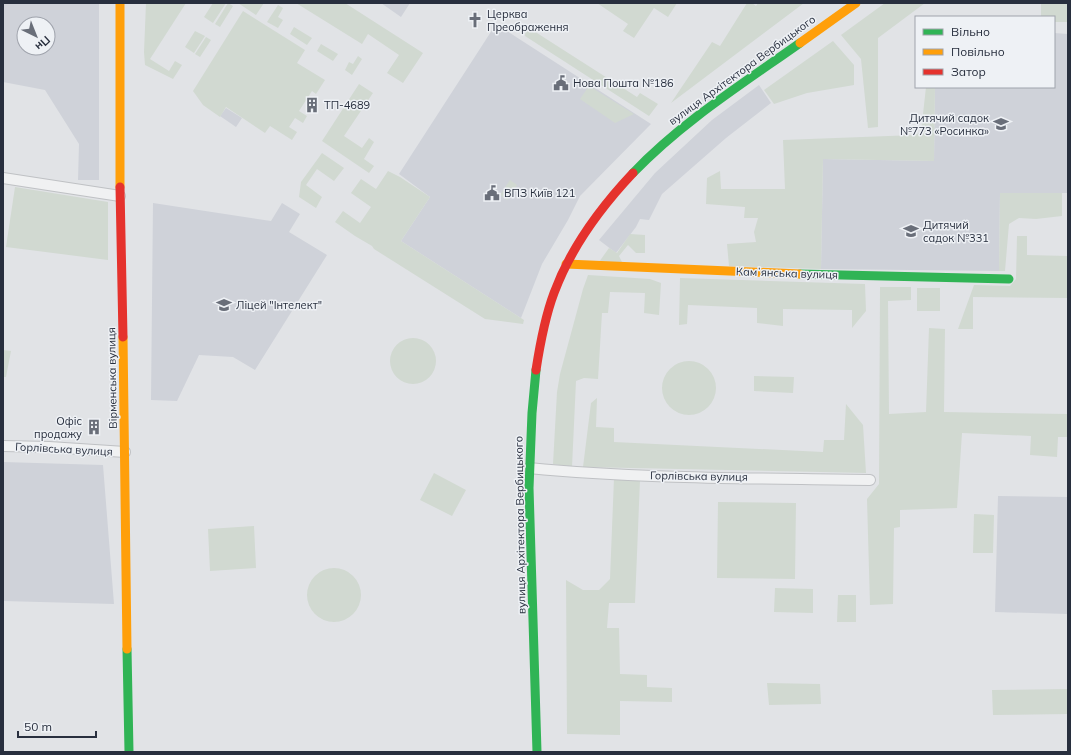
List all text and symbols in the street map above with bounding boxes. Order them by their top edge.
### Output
place label: Церква Преображення [487,7,569,34]
church icon: Церква Преображення [466,11,484,29]
street label: вулиця Архітектора Вербицького [666,12,818,128]
north arrow [16,16,56,56]
legend [915,16,1055,88]
text: Вільно [951,24,990,39]
text: Пн [32,33,53,54]
text: Повільно [951,44,1005,59]
text: Затор [951,64,986,79]
public building icon: Нова Пошта №186 [552,74,570,92]
place label: Нова Пошта №186 [573,76,674,90]
building icon: ТП-4689 [303,96,321,114]
place label: ТП-4689 [324,98,370,112]
place label: Дитячий садок №773 «Росинка» [900,111,989,138]
school or university icon: Дитячий садок №773 «Росинка» [992,115,1010,133]
public building icon: ВПЗ Київ 121 [483,184,501,202]
place label: ВПЗ Київ 121 [504,186,575,200]
place label: Дитячий садок №331 [923,218,989,245]
school or university icon: Дитячий садок №331 [902,222,920,240]
street label: Камʼянська вулиця [736,264,838,282]
school or university icon: Ліцей "Інтелект" [215,296,233,314]
place label: Ліцей "Інтелект" [236,298,322,312]
street label: Вірменська вулиця [104,327,120,429]
place label: Офіс продажу [34,414,82,441]
building icon: Офіс продажу [85,418,103,436]
street label: вулиця Архітектора Вербицького [511,436,529,614]
street label: Горлівська вулиця [15,439,113,459]
street label: Горлівська вулиця [650,468,748,484]
scale bar [18,713,96,739]
text: 50 m [24,719,52,734]

